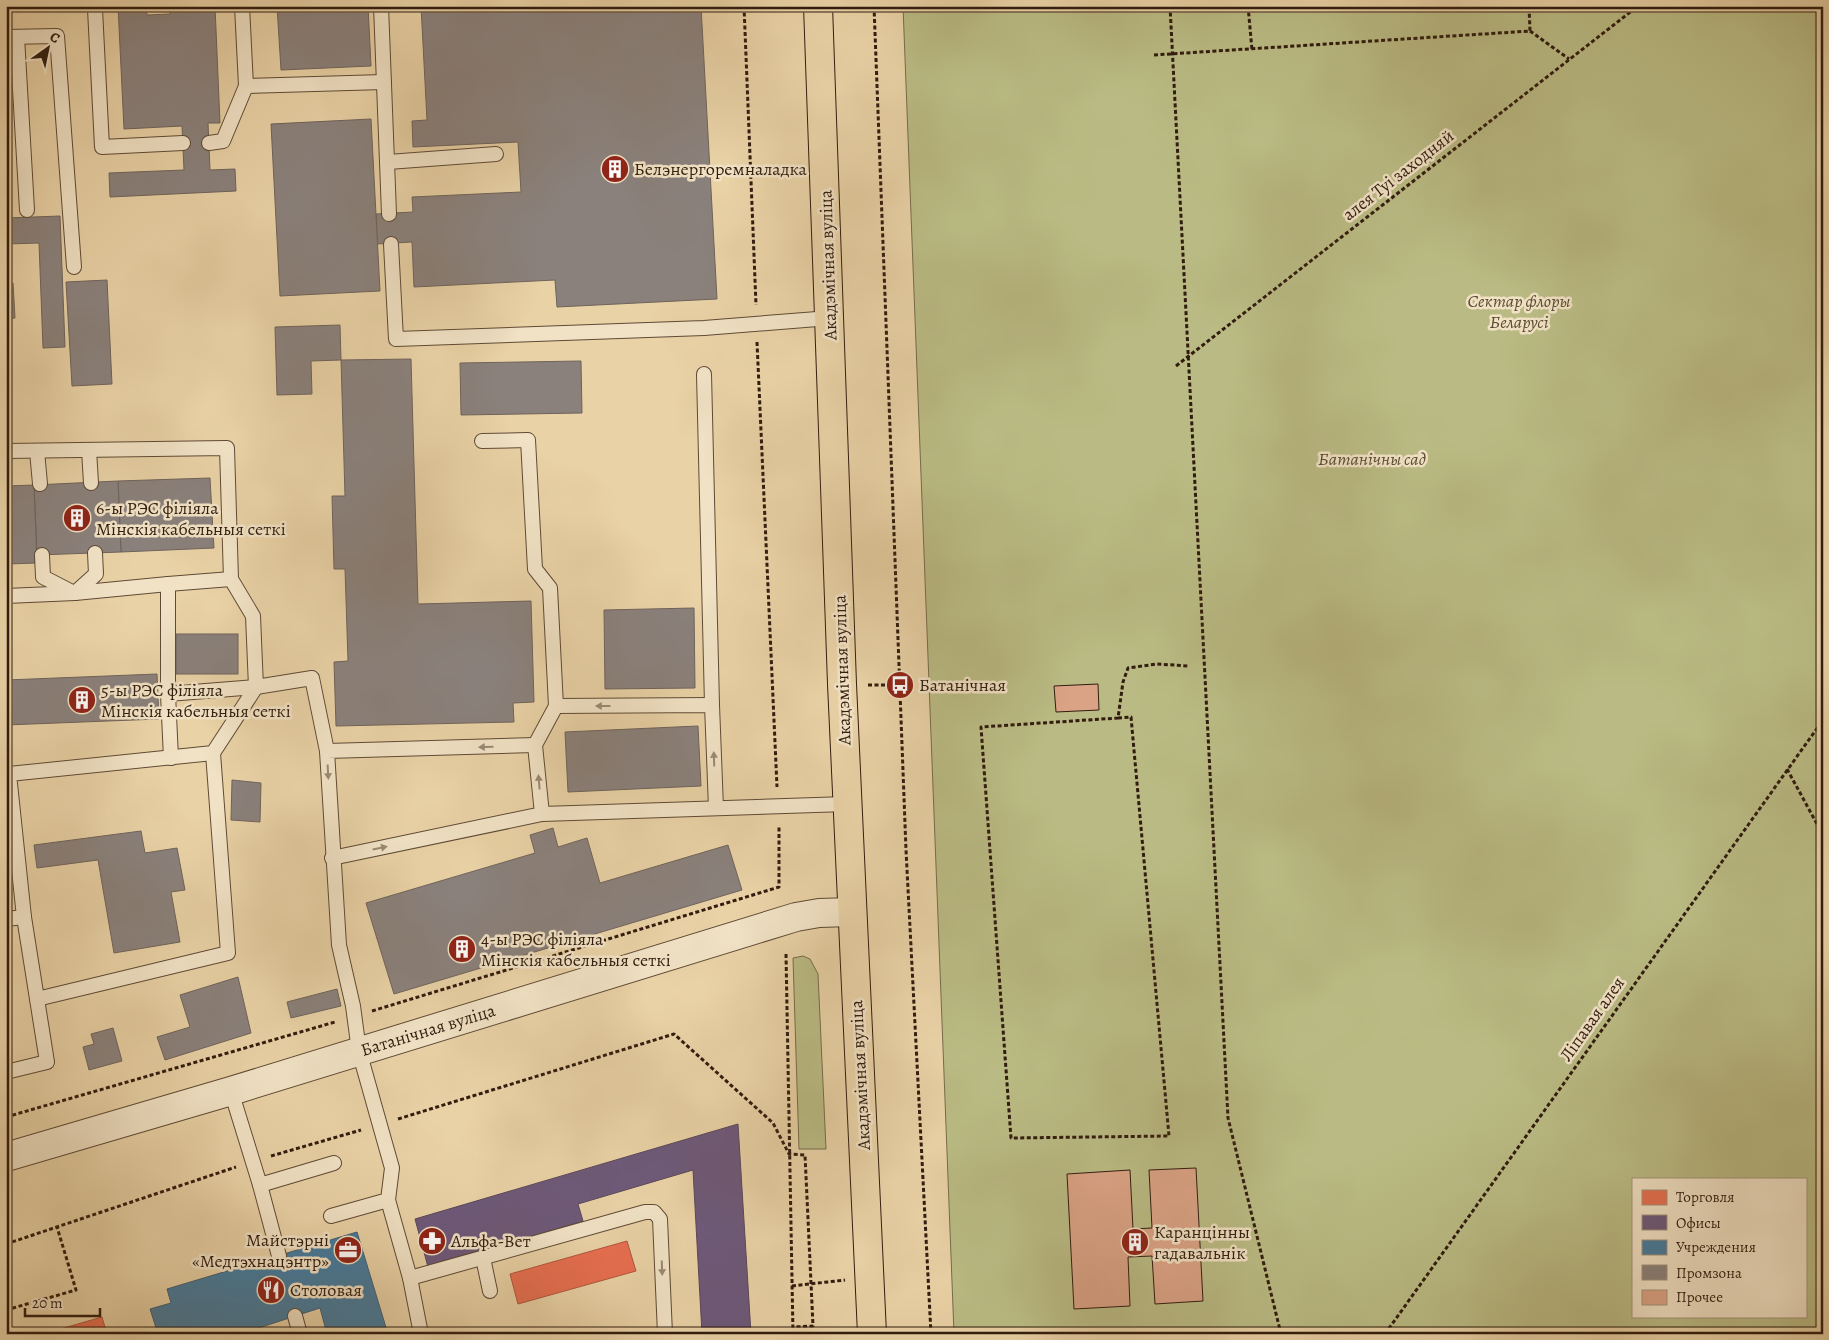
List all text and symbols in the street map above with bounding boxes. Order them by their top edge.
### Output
north arrow [22,22,72,72]
text: С [46,27,64,48]
street label: алея Туі заходняй [1337,124,1459,226]
building icon: Белэнергоремналадка [600,154,630,184]
place label: Белэнергоремналадка [634,157,807,181]
street label: Акадэмічная вуліца [813,189,843,342]
park label: Сектар флоры Беларусі [1468,289,1571,334]
park label: Батанічны сад [1318,447,1426,471]
place label: 6-ы РЭС філіяла Мінскія кабельныя сеткі [96,496,286,541]
building icon: 6-ы РЭС філіяла Мінскія кабельныя сеткі [62,503,92,533]
street label: Акадэмічная вуліца [827,594,857,747]
bus stop icon: Батанічная [885,670,915,700]
place label: Батанічная [919,673,1006,697]
place label: 5-ы РЭС філіяла Мінскія кабельныя сеткі [101,678,291,723]
building icon: 5-ы РЭС філіяла Мінскія кабельныя сеткі [67,685,97,715]
one-way arrow [595,702,611,710]
one-way arrow [478,743,494,751]
one-way arrow [710,751,718,767]
one-way arrow [324,764,332,780]
one-way arrow [534,773,542,789]
one-way arrow [372,843,388,851]
place label: 4-ы РЭС філіяла Мінскія кабельныя сеткі [481,927,671,972]
building icon: 4-ы РЭС філіяла Мінскія кабельныя сеткі [447,934,477,964]
street label: Ліпавая алея [1554,972,1630,1066]
street label: Батанічная вуліца [358,998,499,1062]
street label: Акадэмічная вуліца [844,999,876,1152]
legend [1632,1178,1806,1318]
text: Торговля [1676,1187,1734,1207]
text: Офисы [1676,1213,1721,1233]
place label: Каранцінны гадавальнік [1154,1220,1250,1265]
pharmacy icon: Альфа-Вет [417,1226,447,1256]
building icon: Каранцінны гадавальнік [1120,1227,1150,1257]
place label: Майстэрні «Медтэхнацэнтр» [192,1228,329,1273]
place label: Альфа-Вет [450,1229,531,1253]
office icon: Майстэрні «Медтэхнацэнтр» [333,1235,363,1265]
text: Учреждения [1676,1237,1756,1257]
one-way arrow [658,1260,666,1276]
text: Промзона [1676,1263,1742,1283]
restaurant icon: Столовая [256,1275,286,1305]
place label: Столовая [290,1278,362,1302]
scale bar [25,1285,100,1317]
text: Прочее [1676,1287,1723,1307]
text: 20 m [32,1293,63,1313]

